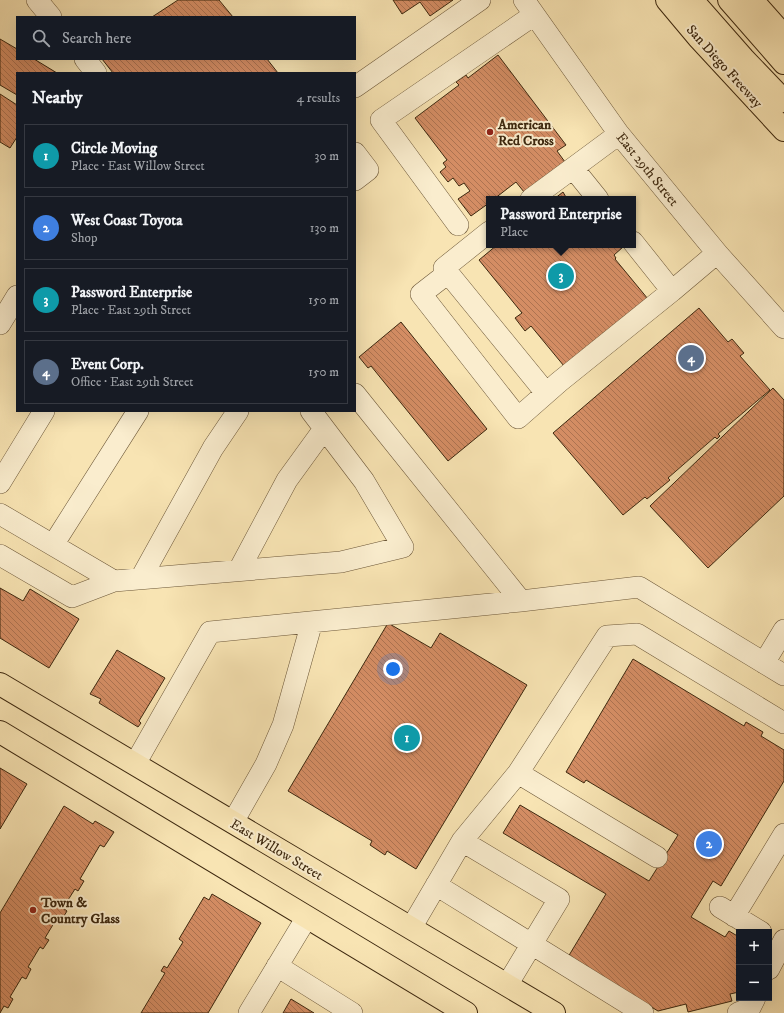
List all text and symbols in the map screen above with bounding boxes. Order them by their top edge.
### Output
search box [16,16,356,60]
street label: San Diego Freeway [682,21,767,112]
icon: search [30,27,52,49]
text: Search here [62,29,131,48]
text: Nearby [32,87,82,109]
text: 4 results [297,90,340,106]
place label: American Red Cross [497,116,554,150]
marker: American Red Cross [485,127,495,137]
street label: East 29th Street [612,129,683,211]
text: Circle Moving [71,139,157,158]
text: 1 [44,148,48,164]
text: 30 m [315,148,339,164]
text: Place · East Willow Street [71,158,205,174]
popup [486,196,636,248]
text: Password Enterprise [500,205,622,224]
text: West Coast Toyota [71,211,183,230]
text: 2 [43,220,49,236]
text: 130 m [310,220,339,236]
text: Place [500,224,528,240]
text: Shop [71,230,97,246]
pin: 3 [548,261,574,291]
text: Password Enterprise [71,283,192,302]
text: 3 [44,292,48,308]
text: 150 m [308,292,339,308]
text: Place · East 29th Street [71,302,191,318]
pin: 4 [678,343,704,373]
text: Event Corp. [71,355,144,374]
text: 4 [42,364,50,380]
text: 150 m [308,364,339,380]
text: Office · East 29th Street [71,374,193,390]
your location [383,659,403,679]
pin: 1 [394,723,420,753]
street label: East Willow Street [227,815,326,885]
pin: 2 [696,829,722,859]
place label: Town & Country Glass [40,894,120,928]
marker: Town & Country Glass [28,905,38,915]
map controls [736,929,772,1001]
button: + [736,929,772,965]
button: − [736,965,772,1001]

